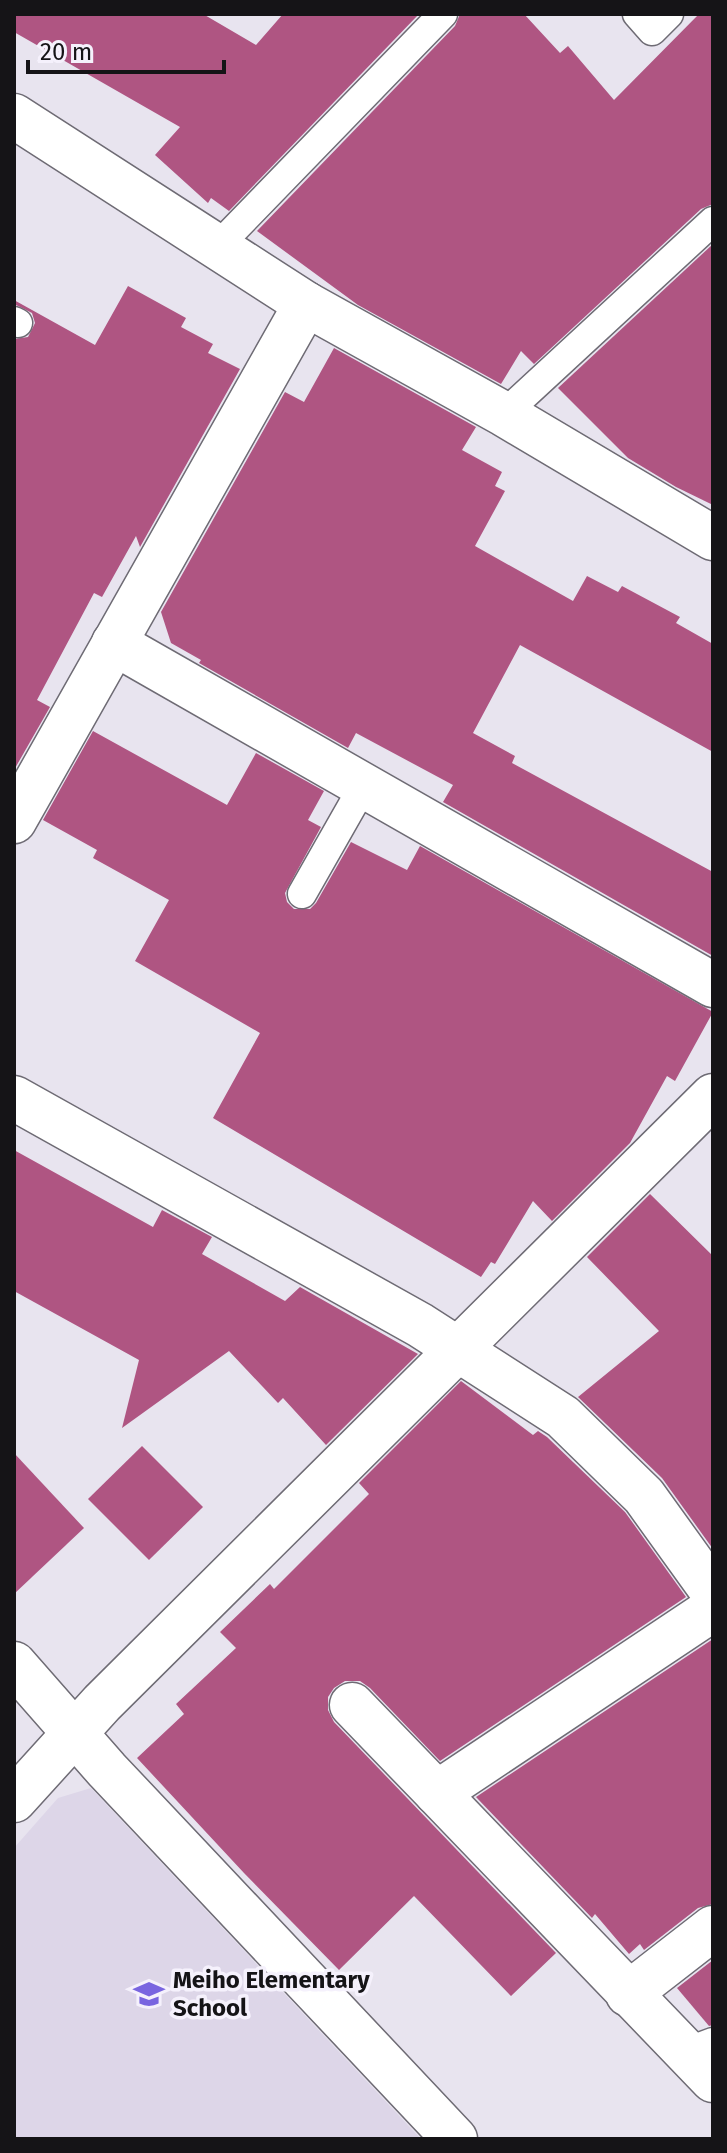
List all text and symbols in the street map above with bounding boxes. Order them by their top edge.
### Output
scale bar [28,24,224,74]
text: 20 m [40,38,92,66]
place label: Meiho Elementary School [173,1966,370,2022]
school or university icon: Meiho Elementary School [132,1977,166,2011]

